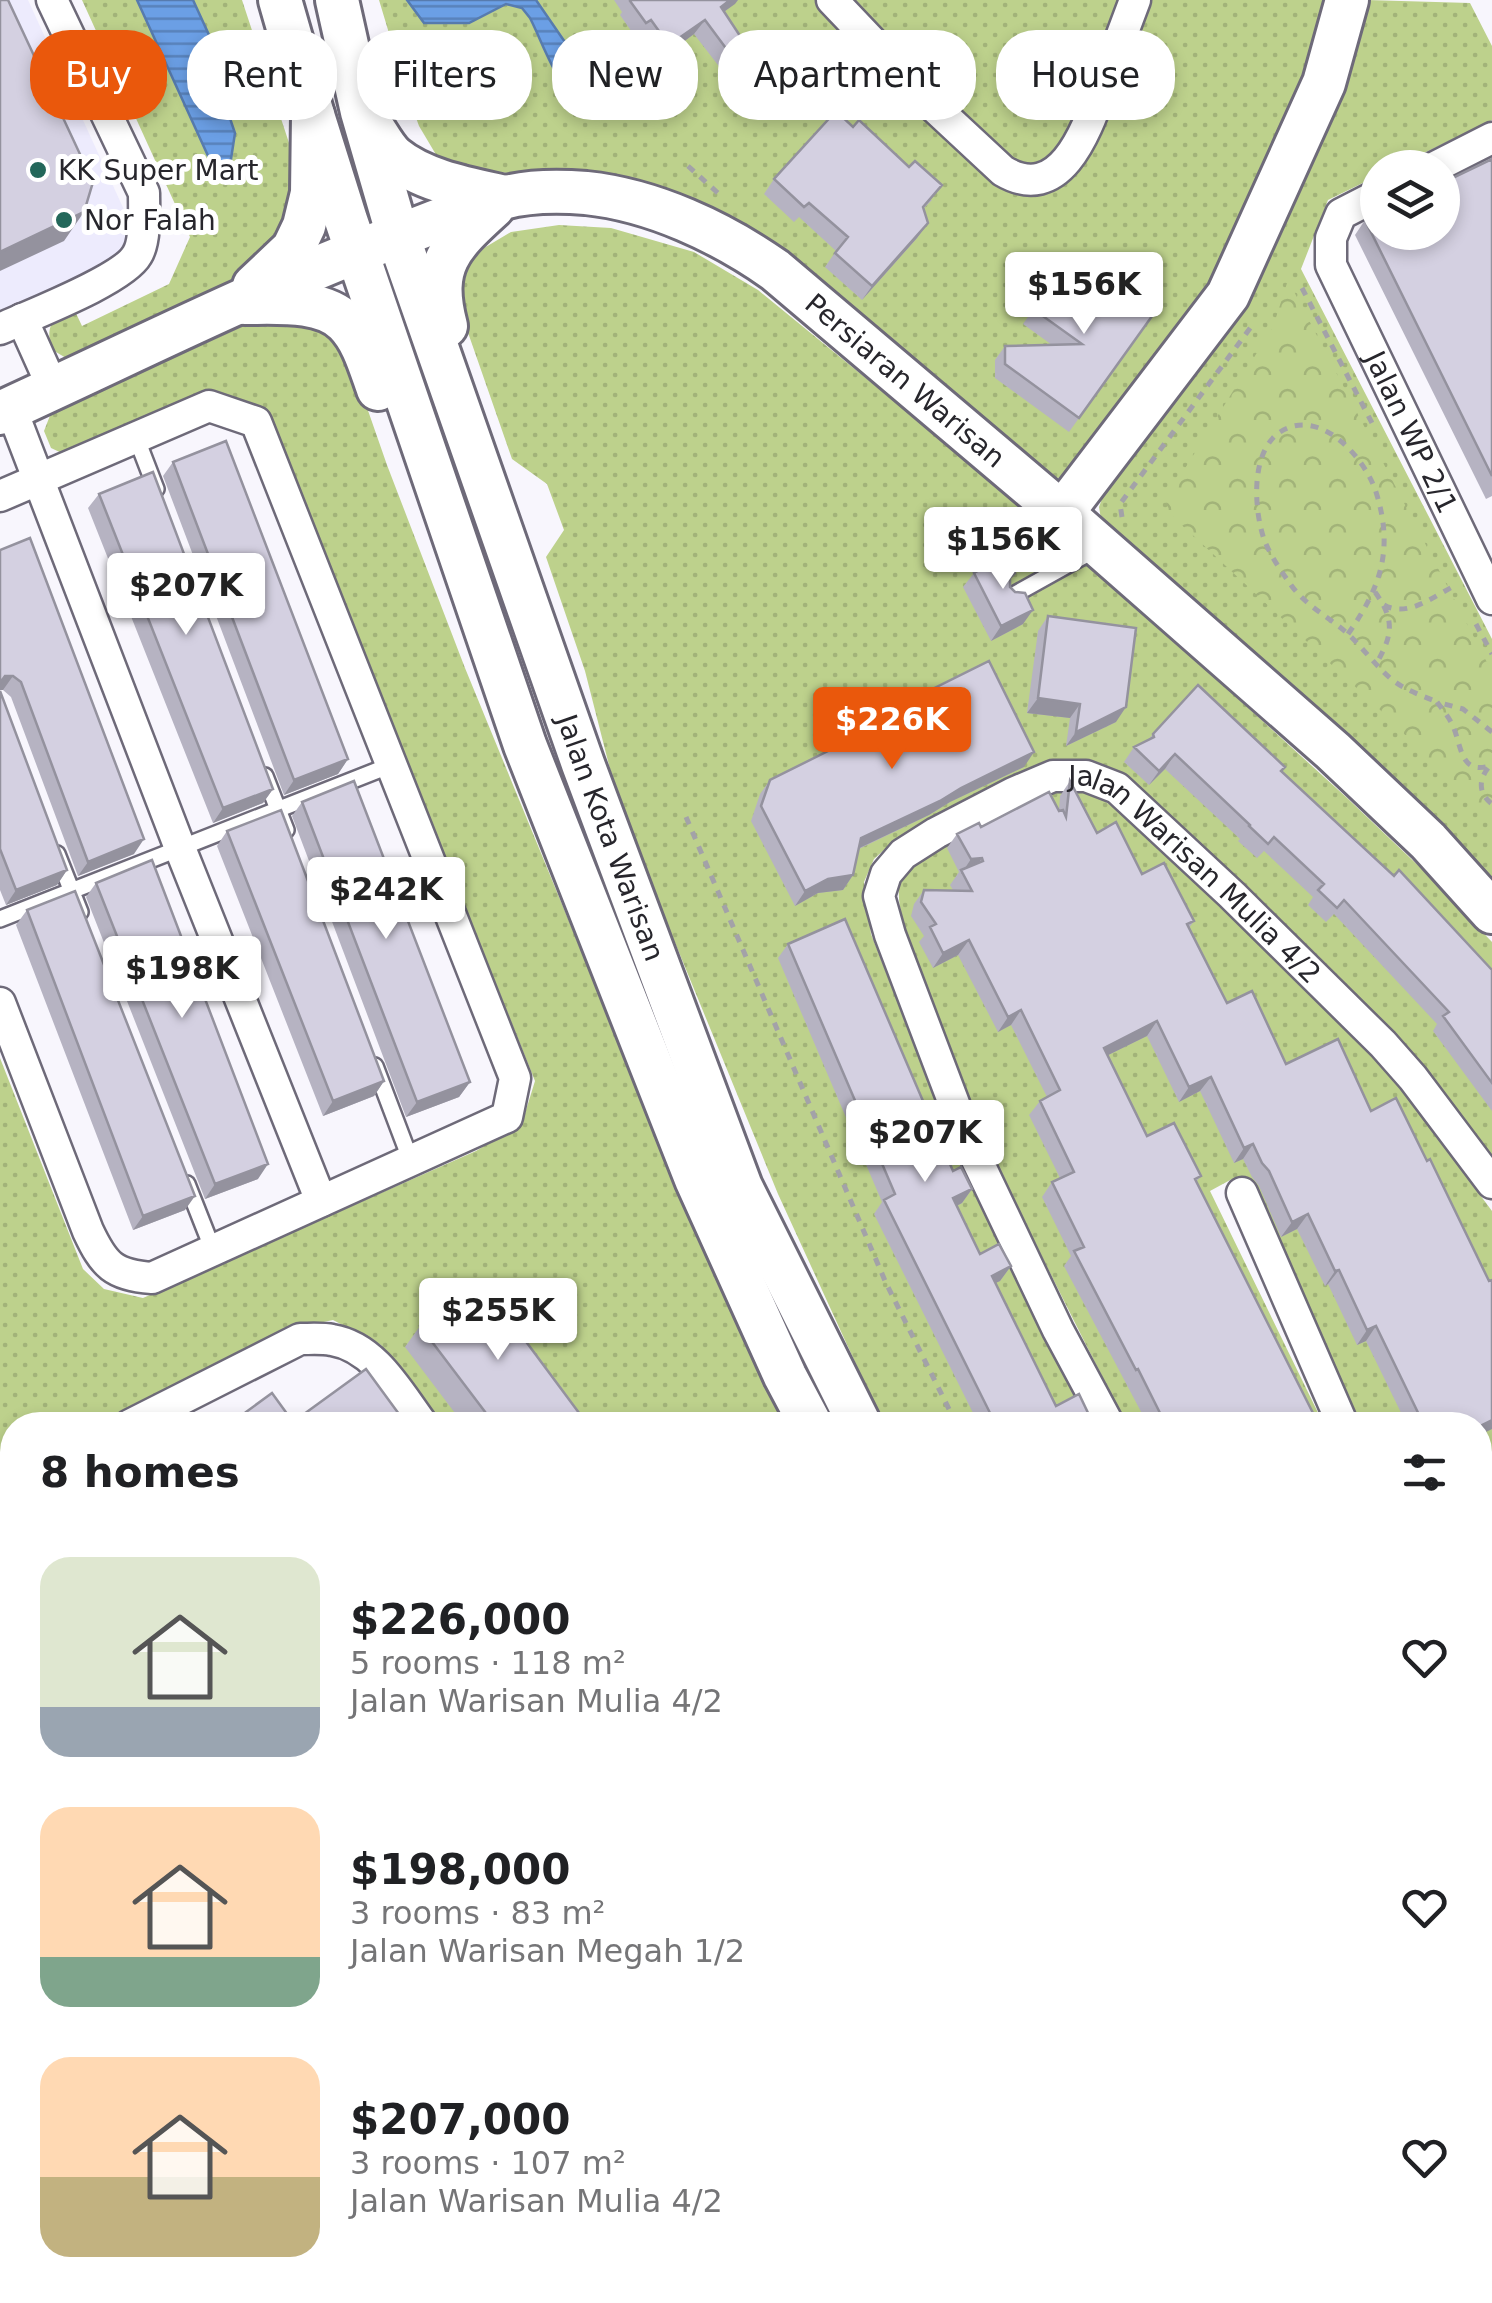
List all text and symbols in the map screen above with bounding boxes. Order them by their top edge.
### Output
chip: Buy [30,30,167,120]
chip: Rent [187,30,337,120]
chip: Filters [357,30,532,120]
chip: New [552,30,698,120]
chip: Apartment [718,30,976,120]
chip: House [996,30,1175,120]
map controls [1360,150,1460,250]
button: layers [1360,150,1460,250]
place label: KK Super Mart [58,154,258,187]
marker: KK Super Mart [27,159,49,181]
place label: Nor Falah [84,204,216,237]
marker: Nor Falah [53,209,75,231]
pin: $156K [1014,252,1154,337]
text: $156K [1027,265,1141,303]
street label: Persiaran Warisan [799,287,1012,475]
street label: Jalan WP 2/1 [1357,344,1464,518]
pin: $156K [933,507,1073,592]
text: $156K [946,520,1060,558]
pin: $207K [116,553,256,638]
text: $207K [129,566,243,604]
pin: $226K [822,687,962,772]
text: $226K [835,700,949,738]
street label: Jalan Kota Warisan [549,708,671,965]
street label: Jalan Warisan Mulia 4/2 [1066,760,1327,990]
pin: $242K [316,857,456,942]
text: $242K [329,870,443,908]
pin: $198K [112,936,252,1021]
text: $198K [125,949,239,987]
pin: $207K [855,1100,995,1185]
text: $207K [868,1113,982,1151]
pin: $255K [428,1278,568,1363]
text: $255K [441,1291,555,1329]
icon: filters [1397,1445,1452,1500]
text: 8 homes [40,1448,240,1497]
text: $226,000 [350,1595,571,1644]
icon: home [120,1597,240,1717]
icon: heart [1397,1630,1452,1685]
text: 5 rooms · 118 m² [350,1644,626,1682]
text: Jalan Warisan Mulia 4/2 [350,1682,723,1720]
text: $198,000 [350,1845,571,1894]
icon: home [120,1847,240,1967]
icon: heart [1397,1880,1452,1935]
text: 3 rooms · 83 m² [350,1894,605,1932]
text: Jalan Warisan Megah 1/2 [350,1932,745,1970]
text: $207,000 [350,2095,571,2144]
icon: home [120,2097,240,2217]
icon: heart [1397,2130,1452,2185]
text: 3 rooms · 107 m² [350,2144,626,2182]
text: Jalan Warisan Mulia 4/2 [350,2182,723,2220]

